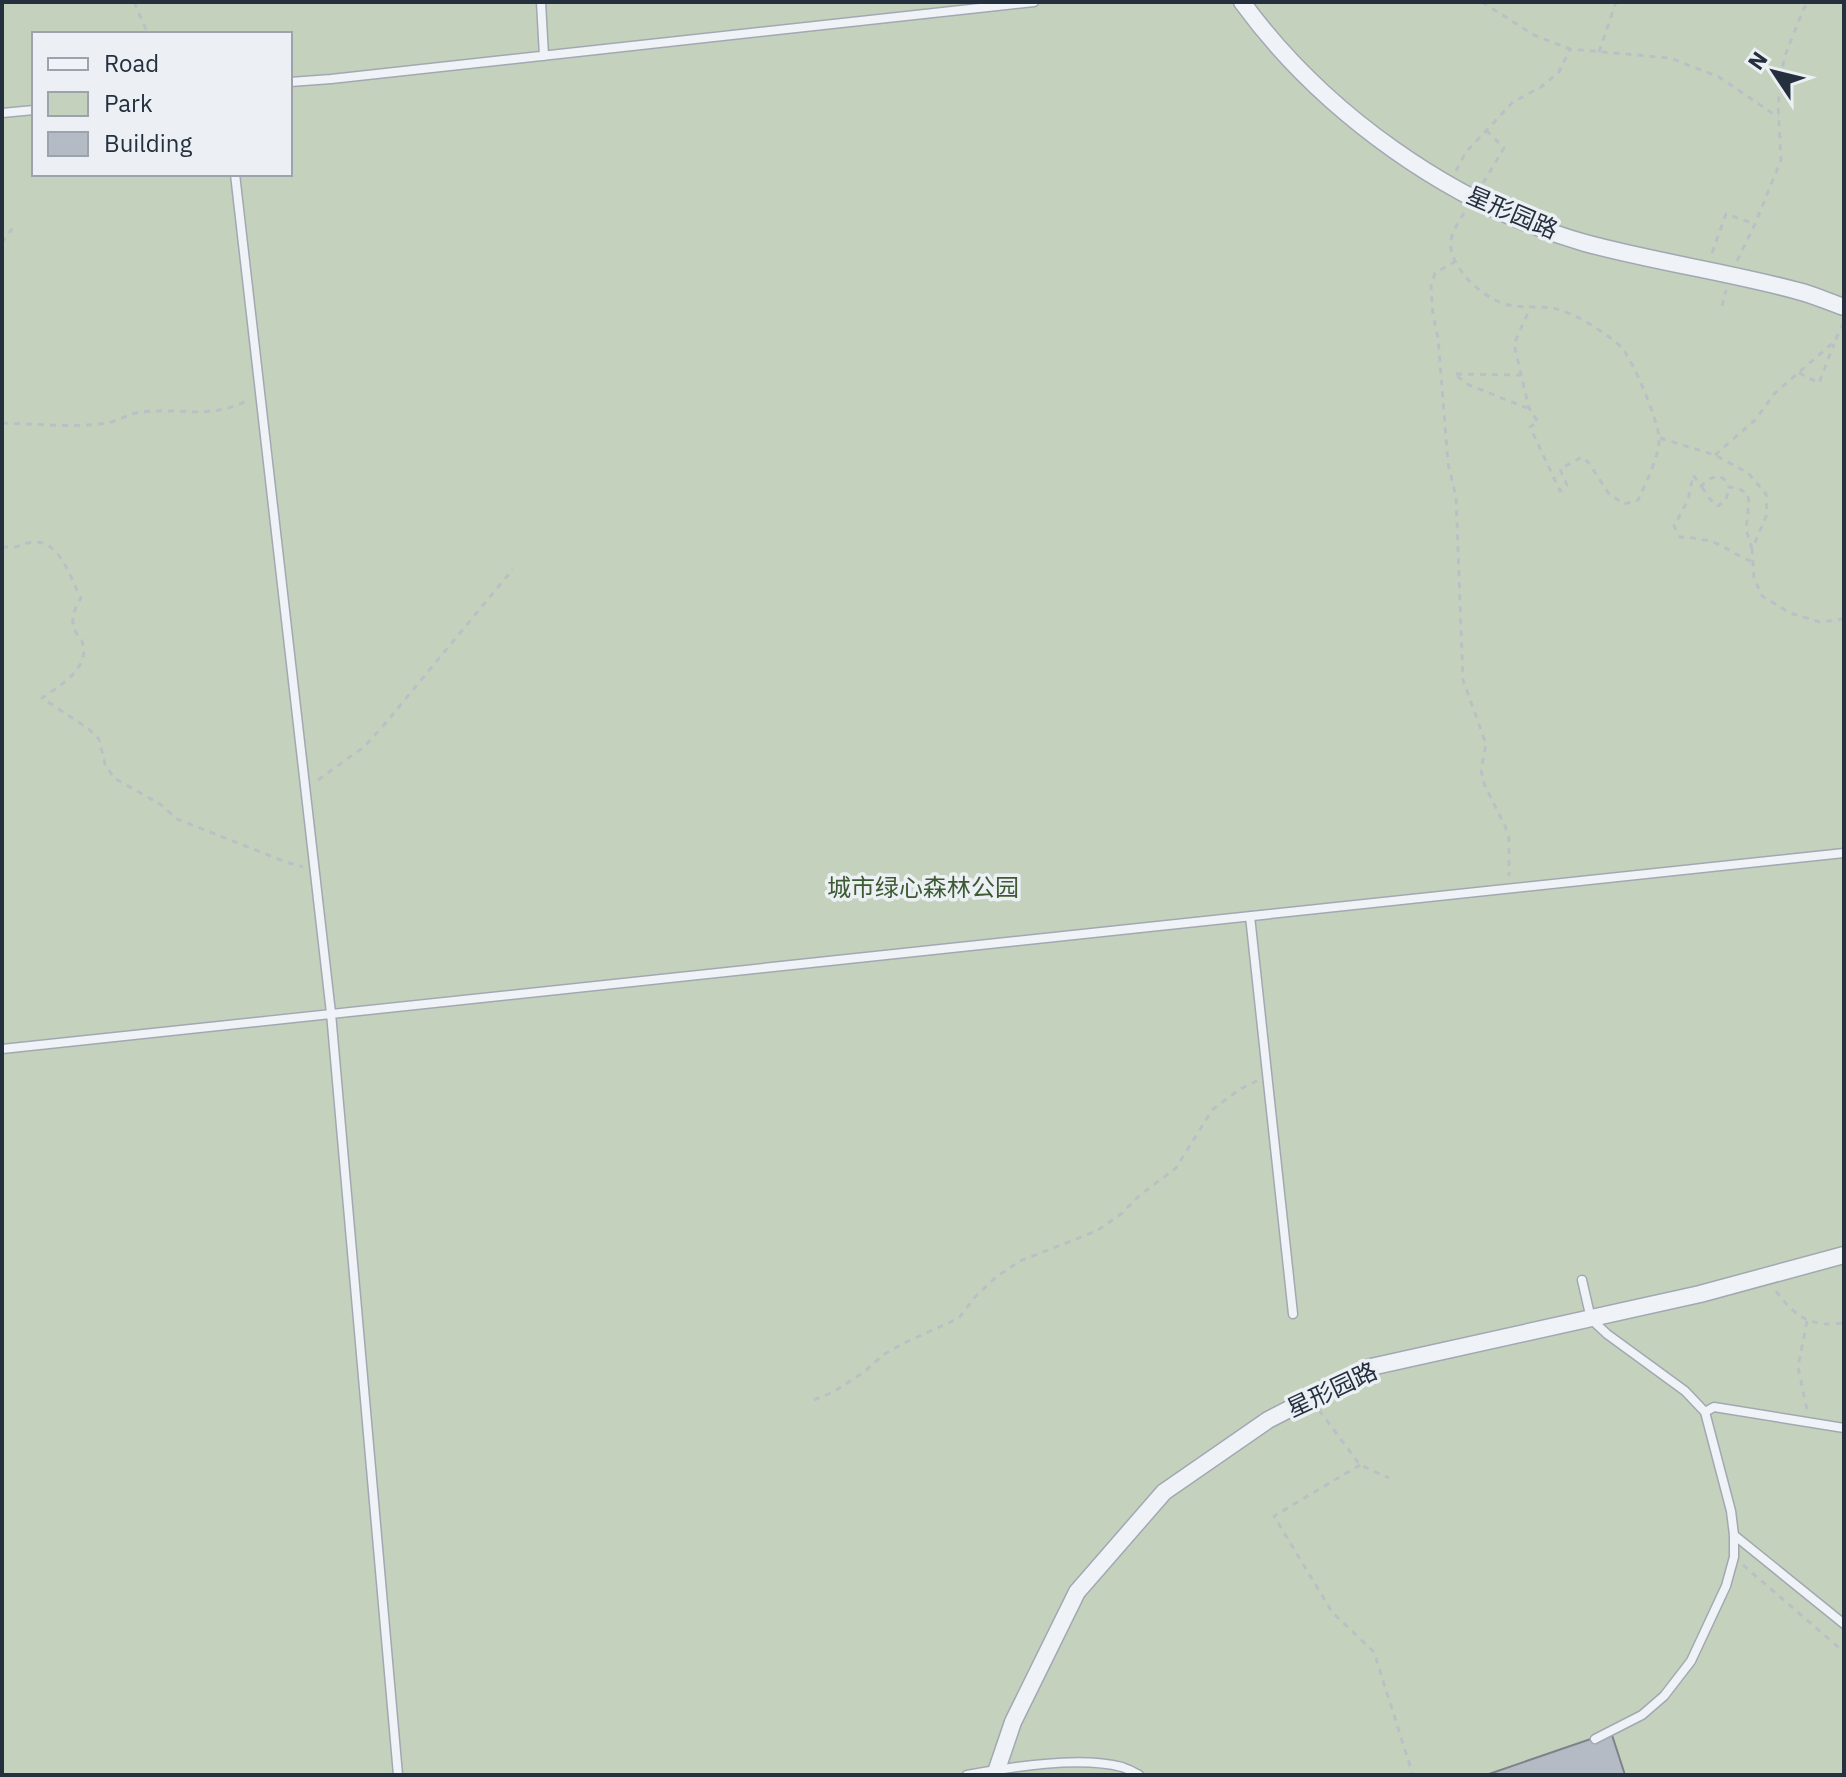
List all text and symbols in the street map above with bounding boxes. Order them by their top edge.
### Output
legend [32,32,292,176]
north arrow [1734,32,1814,112]
text: N [1741,45,1774,75]
text: Road [104,47,159,79]
text: Park [104,87,153,119]
text: Building [104,127,192,159]
street label: 星形园路 [1462,179,1563,246]
park label: 城市绿心森林公园 [827,871,1019,903]
street label: 星形园路 [1281,1354,1382,1424]

